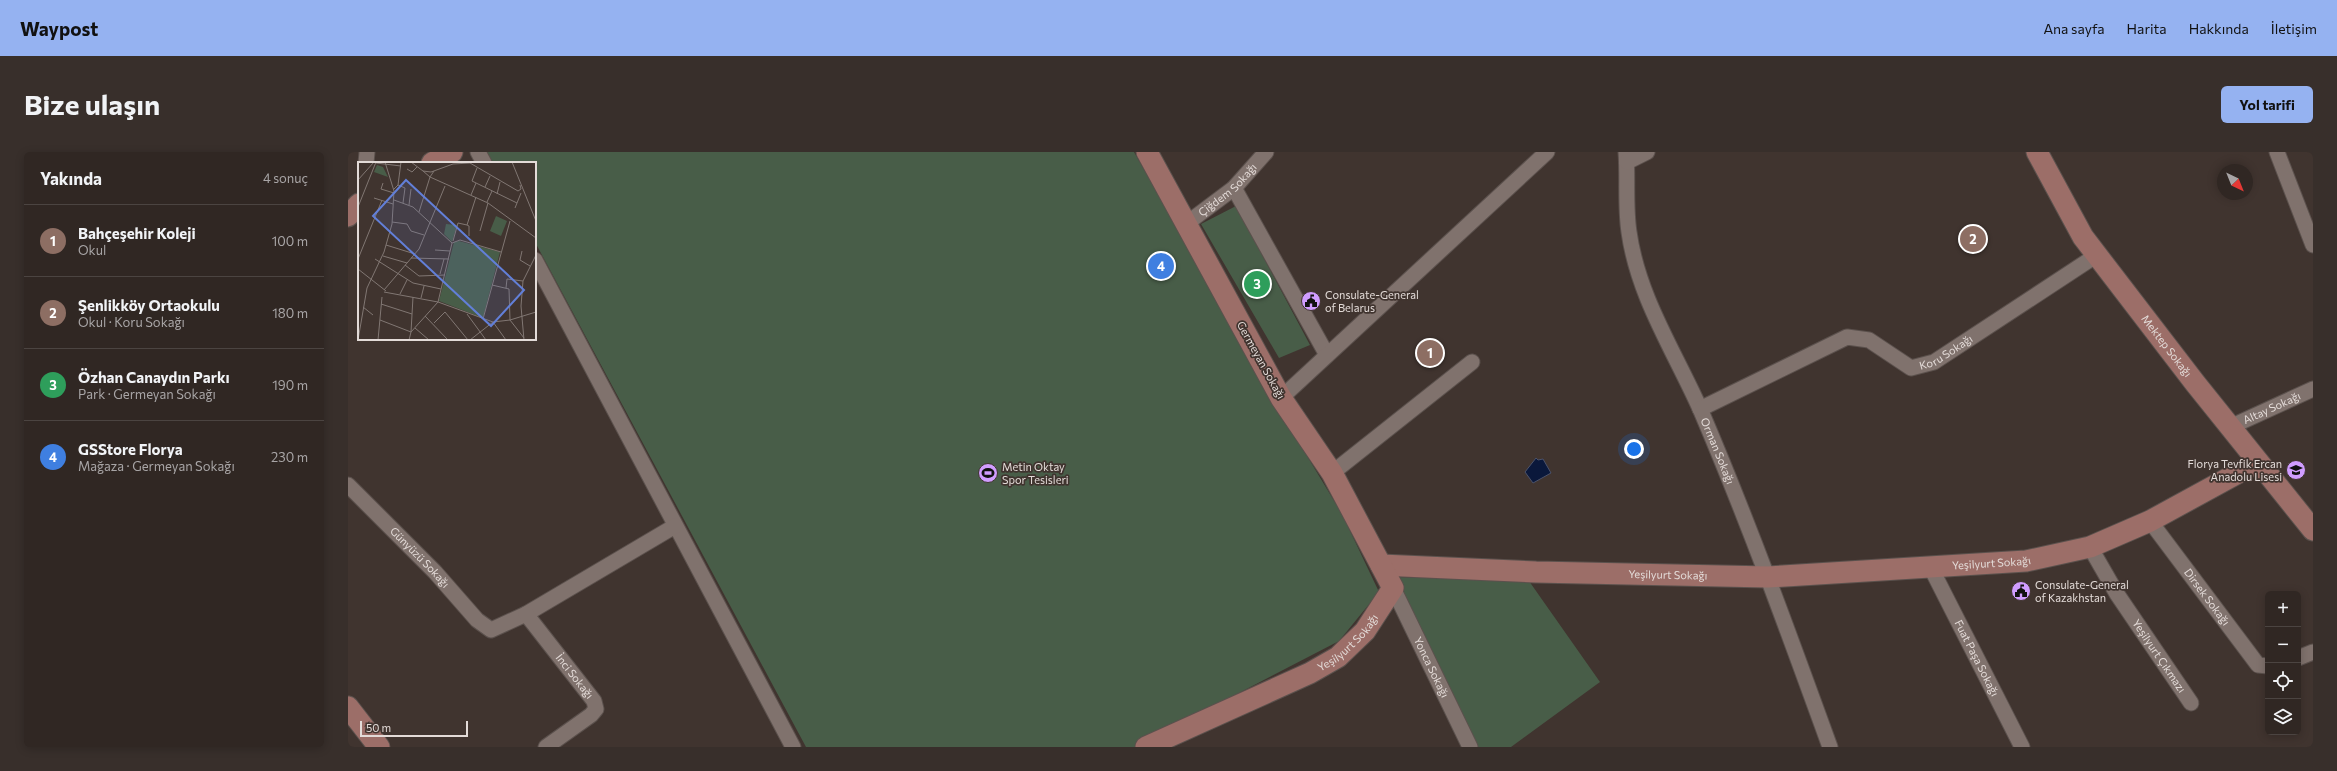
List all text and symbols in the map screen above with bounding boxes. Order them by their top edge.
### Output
text: Waypost [20,17,98,40]
text: Ana sayfa [2043,20,2105,37]
text: Harita [2127,20,2167,37]
text: Hakkında [2189,20,2249,37]
text: İletişim [2271,20,2317,37]
button: Yol tarifi [2221,86,2313,123]
text: Bize ulaşın [24,87,160,121]
street label: Çiğdem Sokağı [1196,160,1259,219]
inset map [358,162,536,340]
north arrow [2217,164,2253,200]
text: Yakında [40,168,102,189]
text: 4 sonuç [263,170,308,186]
text: Bahçeşehir Koleji [78,224,196,242]
pin: 2 [1960,224,1986,254]
text: 1 [50,233,56,249]
text: 100 m [272,233,308,249]
text: Okul [78,242,106,258]
pin: 4 [1148,251,1174,281]
pin: 3 [1244,269,1270,299]
place label: Consulate-General of Belarus [1325,288,1419,314]
public building icon: Consulate-General of Belarus [1300,290,1322,312]
text: Şenlikköy Ortaokulu [78,296,220,314]
text: 2 [49,305,57,321]
text: 180 m [272,305,308,321]
street label: Mektep Sokağı [2139,312,2195,379]
text: Okul · Koru Sokağı [78,314,185,330]
street label: Germeyan Sokağı [1235,319,1288,401]
street label: Koru Sokağı [1918,332,1975,372]
pin: 1 [1417,338,1443,368]
text: Özhan Canaydın Parkı [78,368,230,386]
text: 3 [49,377,57,393]
text: 190 m [272,377,308,393]
text: Park · Germeyan Sokağı [78,386,216,402]
street label: Altay Sokağı [2241,389,2302,426]
street label: Orman Sokağı [1699,415,1738,486]
your location [1624,439,1644,459]
text: GSStore Florya [78,440,183,458]
text: 4 [49,449,57,465]
text: 230 m [271,449,308,465]
place label: Florya Tevfik Ercan Anadolu Lisesi [2188,457,2282,483]
text: Mağaza · Germeyan Sokağı [78,458,235,474]
school or university icon: Florya Tevfik Ercan Anadolu Lisesi [2285,459,2307,481]
place label: Metin Oktay Spor Tesisleri [1002,460,1069,486]
sports icon: Metin Oktay Spor Tesisleri [977,462,999,484]
street label: Günyüzü Sokağı [388,524,453,590]
street label: Yeşilyurt Sokağı [1951,553,2032,572]
street label: Dirsek Sokağı [2182,566,2233,628]
street label: Yeşilyurt Sokağı [1628,567,1707,582]
place label: Consulate-General of Kazakhstan [2035,578,2129,604]
public building icon: Consulate-General of Kazakhstan [2010,580,2032,602]
map controls [2265,591,2301,735]
button: + [2265,591,2301,627]
street label: Yeşilyurt Sokağı [1315,611,1380,673]
street label: Fuat Paşa Sokağı [1952,617,2002,698]
street label: Yeşilyurt Çıkmazı [2130,617,2189,695]
button: − [2265,627,2301,663]
street label: Yonca Sokağı [1412,634,1452,699]
street label: İnci Sokağı [553,650,597,701]
button: locate [2265,663,2301,699]
button: layers [2265,699,2301,735]
scale bar [360,719,468,738]
text: 50 m [366,721,391,734]

